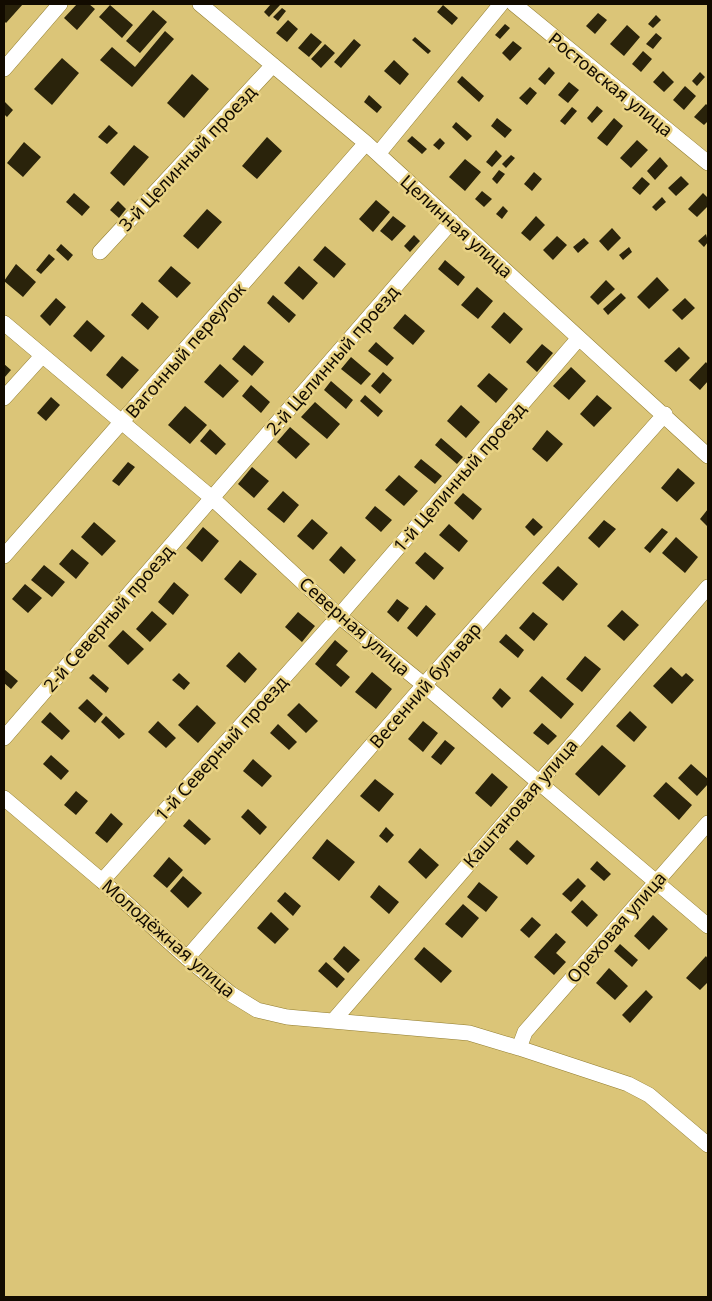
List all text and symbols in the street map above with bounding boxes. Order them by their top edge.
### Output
street label: Ростовская улица [544,26,678,142]
street label: 3-й Целинный проезд [113,80,261,236]
street label: Целинная улица [396,169,518,283]
street label: Вагонный переулок [120,277,251,423]
street label: 2-й Целинный проезд [260,280,404,440]
street label: 1-й Целинный проезд [387,397,531,557]
street label: 2-й Северный проезд [38,539,178,696]
street label: Северная улица [294,571,416,681]
street label: Весенний бульвар [364,617,486,753]
street label: 1-й Северный проезд [149,670,293,826]
street label: Каштановая улица [457,733,583,873]
street label: Ореховая улица [561,866,671,988]
street label: Молодёжная улица [97,873,241,1003]

